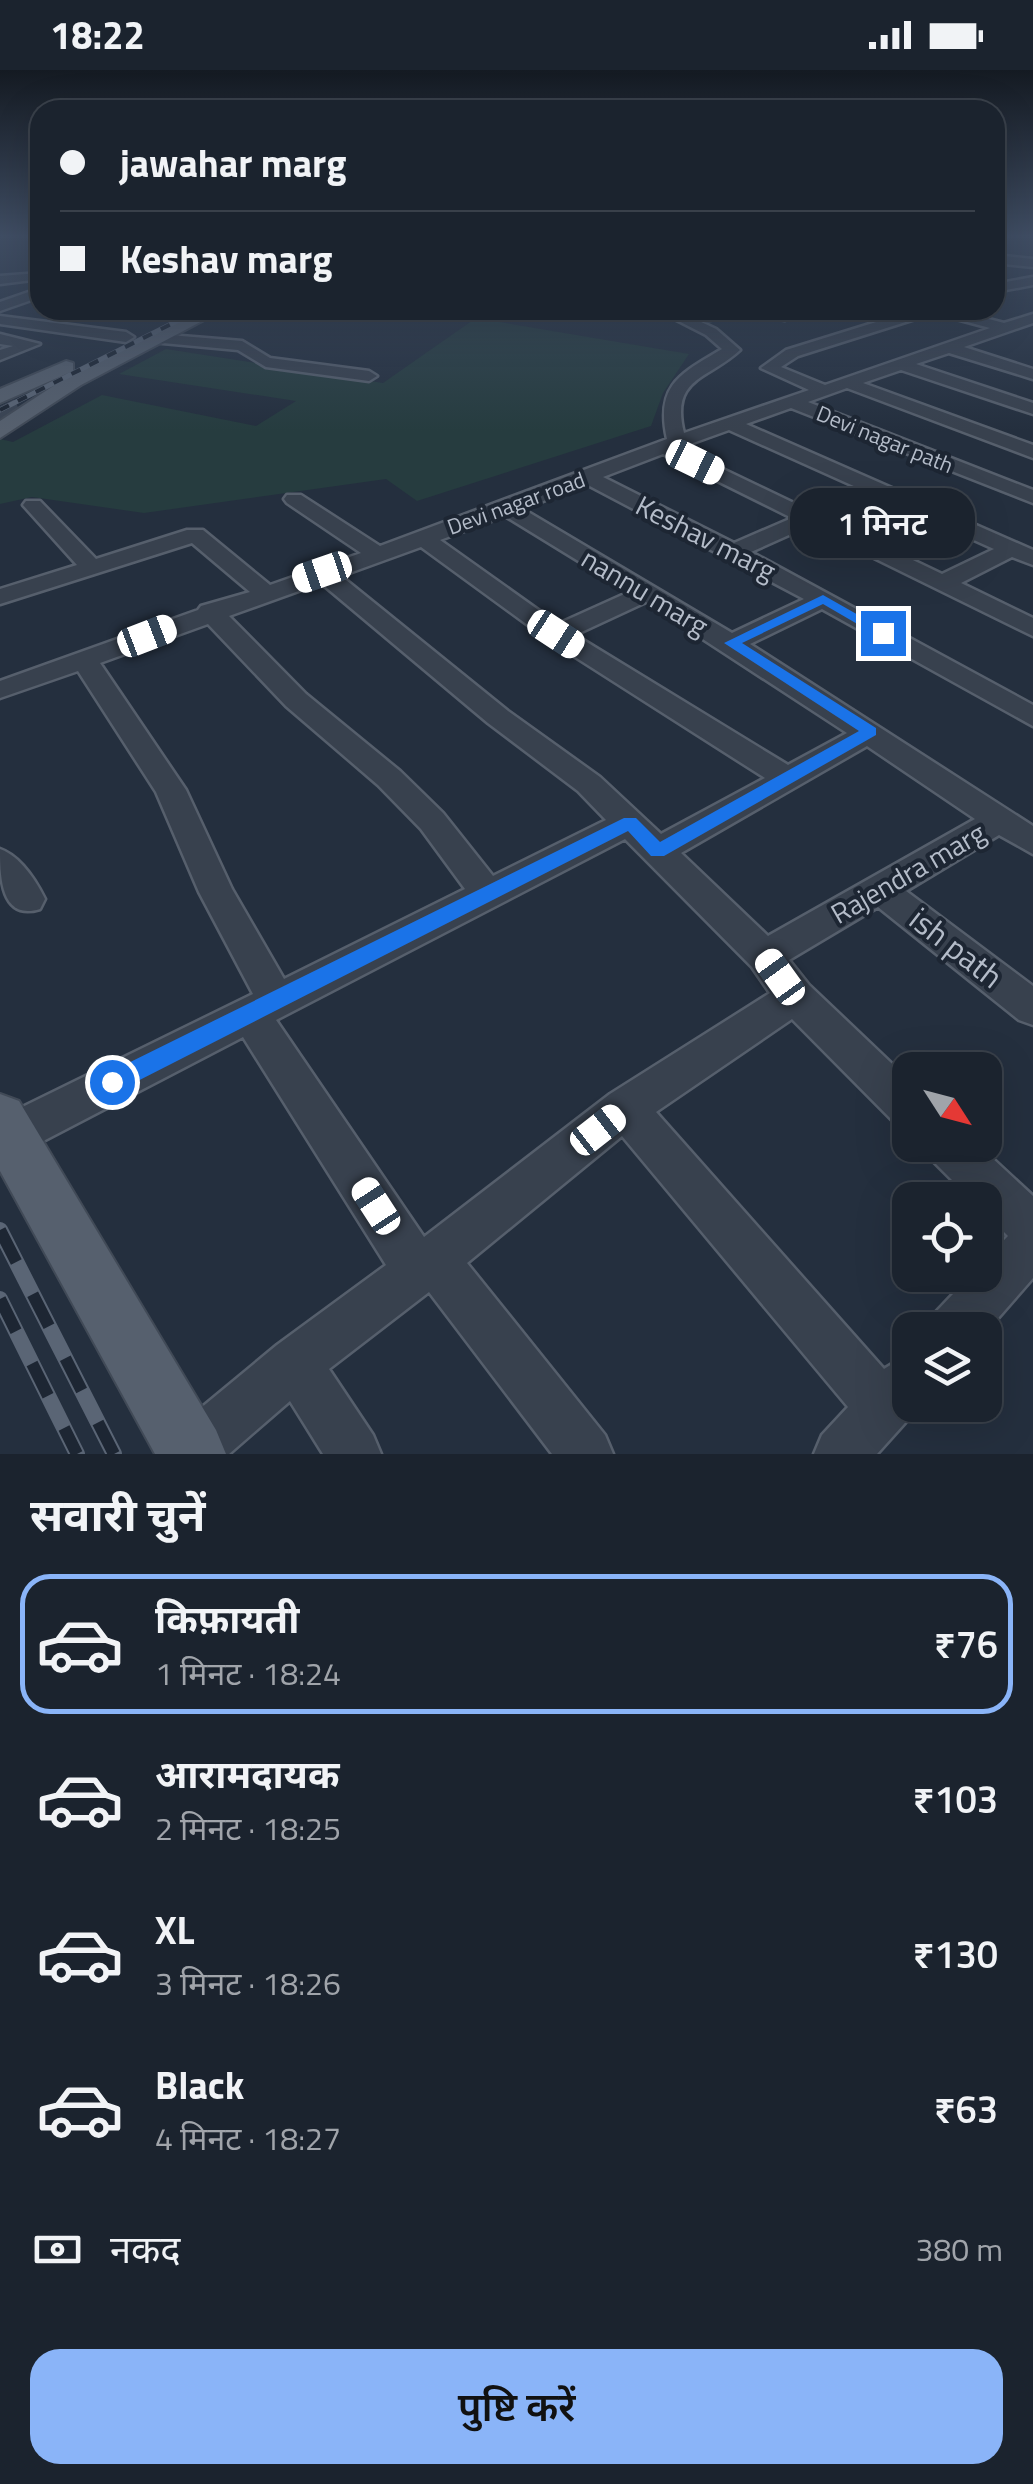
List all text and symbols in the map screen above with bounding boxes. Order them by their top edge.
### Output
text: 18:22 [50,6,145,64]
text: jawahar marg [120,134,347,192]
text: Keshav marg [120,230,332,288]
street label: Devi nagar path [811,396,959,482]
car [661,435,729,489]
street label: Devi nagar road [442,462,590,544]
street label: Keshav marg [629,484,784,591]
callout: 1 मिनट [790,488,976,558]
text: 1 मिनट [838,499,927,547]
street label: nannu marg [574,537,717,646]
car [289,548,355,596]
car [523,605,589,663]
car [114,611,180,661]
route end [861,611,906,656]
street label: Rajendra marg [822,811,993,934]
street label: ish path [900,895,1014,999]
car [750,944,810,1010]
north arrow [892,1052,1002,1162]
map controls [892,1052,1002,1422]
route start [90,1060,135,1105]
car [565,1100,631,1160]
car [347,1173,405,1239]
button: locate [892,1182,1002,1292]
button: layers [892,1312,1002,1422]
text: सवारी चुनें [30,1480,205,1548]
text: किफ़ायती [155,1590,299,1648]
icon: car [35,1599,125,1689]
text: ₹76 [934,1615,998,1673]
text: 1 मिनट · 18:24 [155,1649,341,1697]
text: आरामदायक [155,1745,339,1803]
icon: car [35,1754,125,1844]
text: ₹103 [913,1770,998,1828]
text: 2 मिनट · 18:25 [155,1804,341,1852]
text: XL [155,1901,195,1959]
icon: car [35,1909,125,1999]
text: ₹130 [913,1925,998,1983]
text: 3 मिनट · 18:26 [155,1959,341,2007]
text: Black [155,2056,244,2114]
icon: car [35,2064,125,2154]
text: ₹63 [934,2080,998,2138]
text: 4 मिनट · 18:27 [155,2114,341,2162]
text: नकद [110,2220,180,2278]
icon: cash [30,2222,85,2277]
text: 380 m [915,2225,1003,2273]
button: पुष्टि करें [30,2349,1003,2464]

